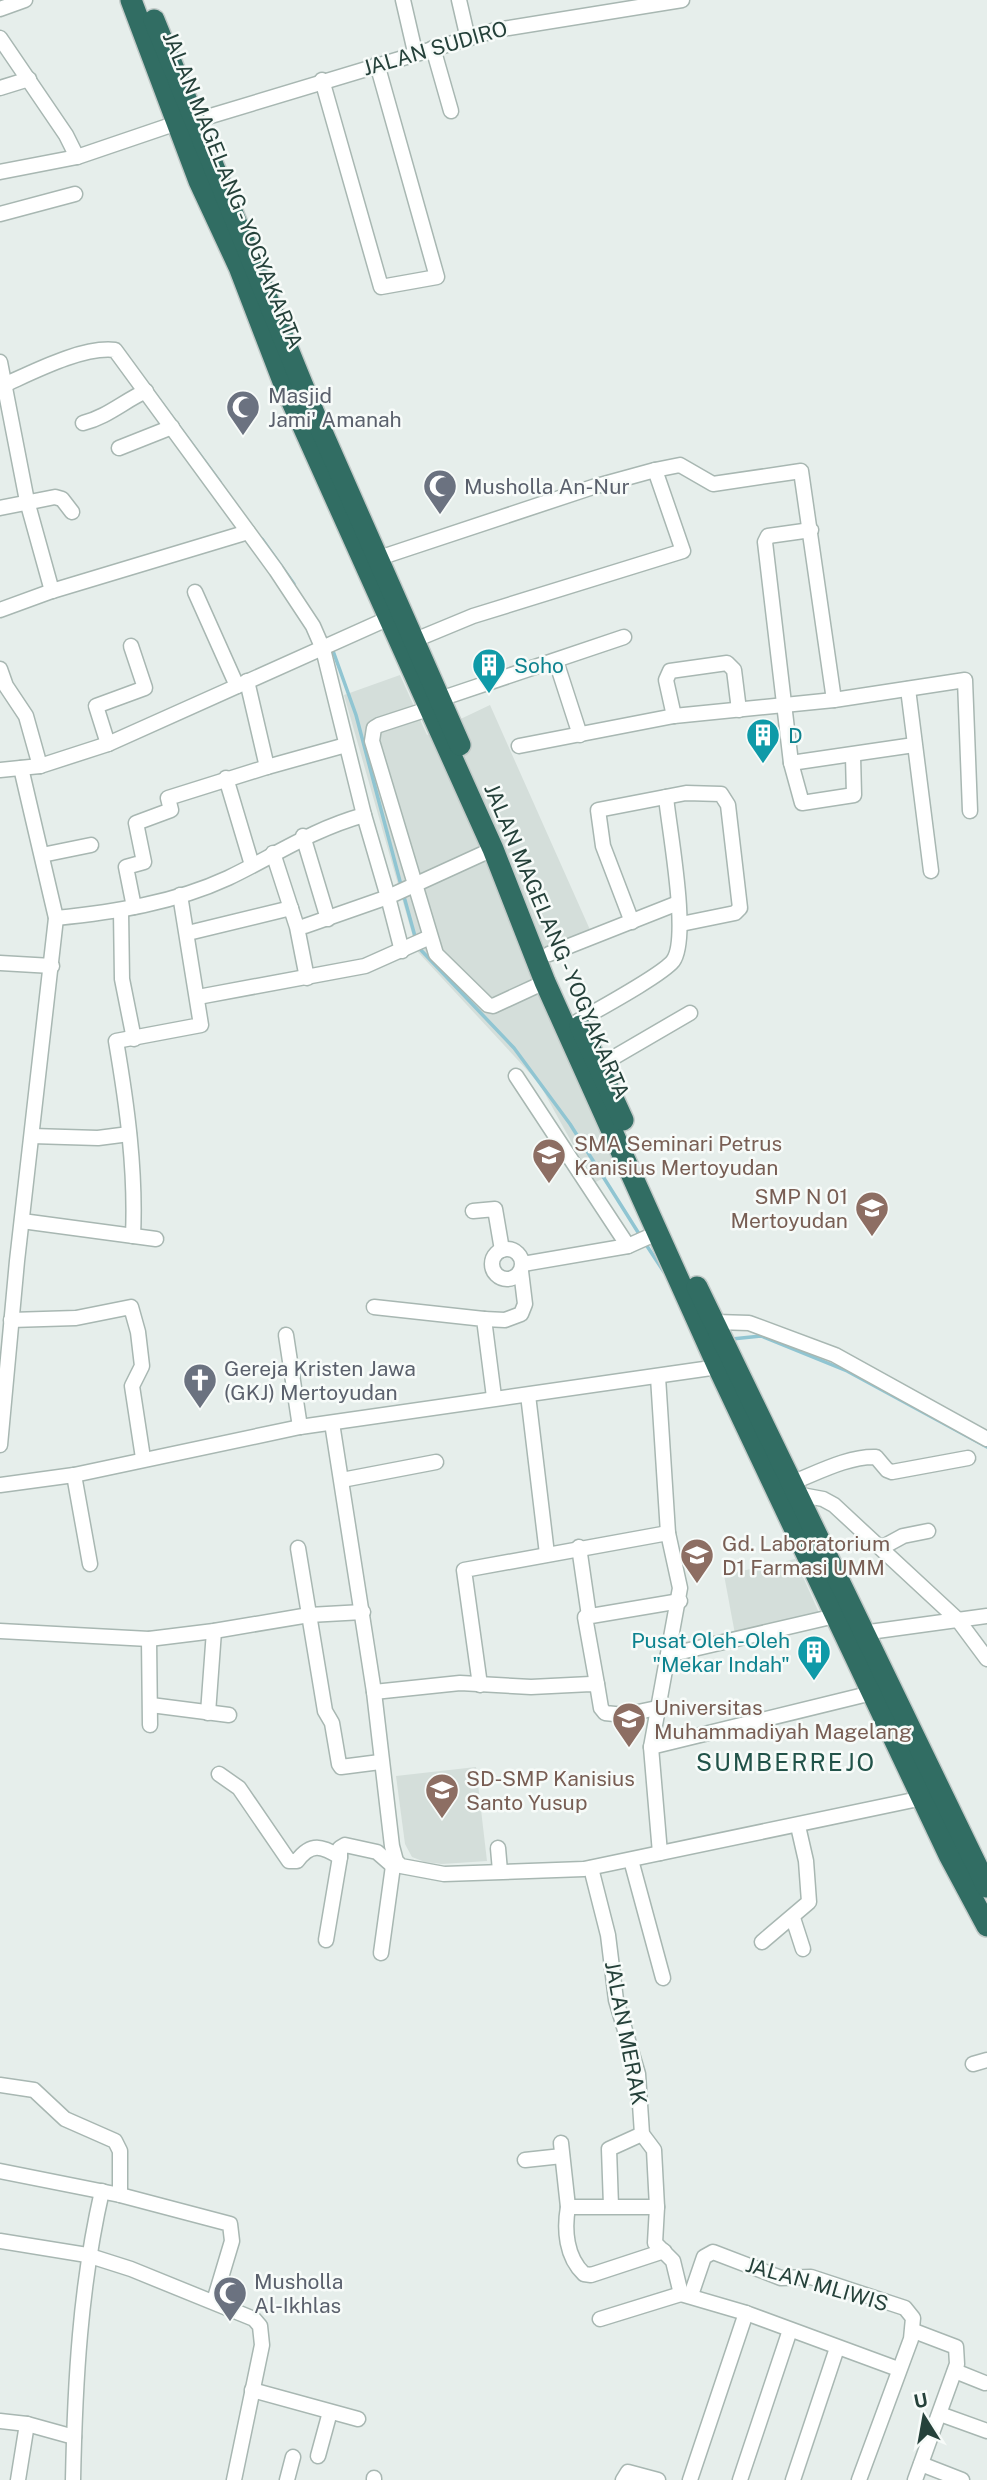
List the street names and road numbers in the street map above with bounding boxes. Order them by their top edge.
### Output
street label: JALAN SUDIRO [360,15,510,81]
street label: JALAN MAGELANG - YOGYAKARTA [158,28,308,352]
street label: JALAN MAGELANG - YOGYAKARTA [479,780,635,1102]
street label: JALAN MERAK [600,1959,652,2107]
street label: JALAN MLIWIS [743,2252,891,2316]

